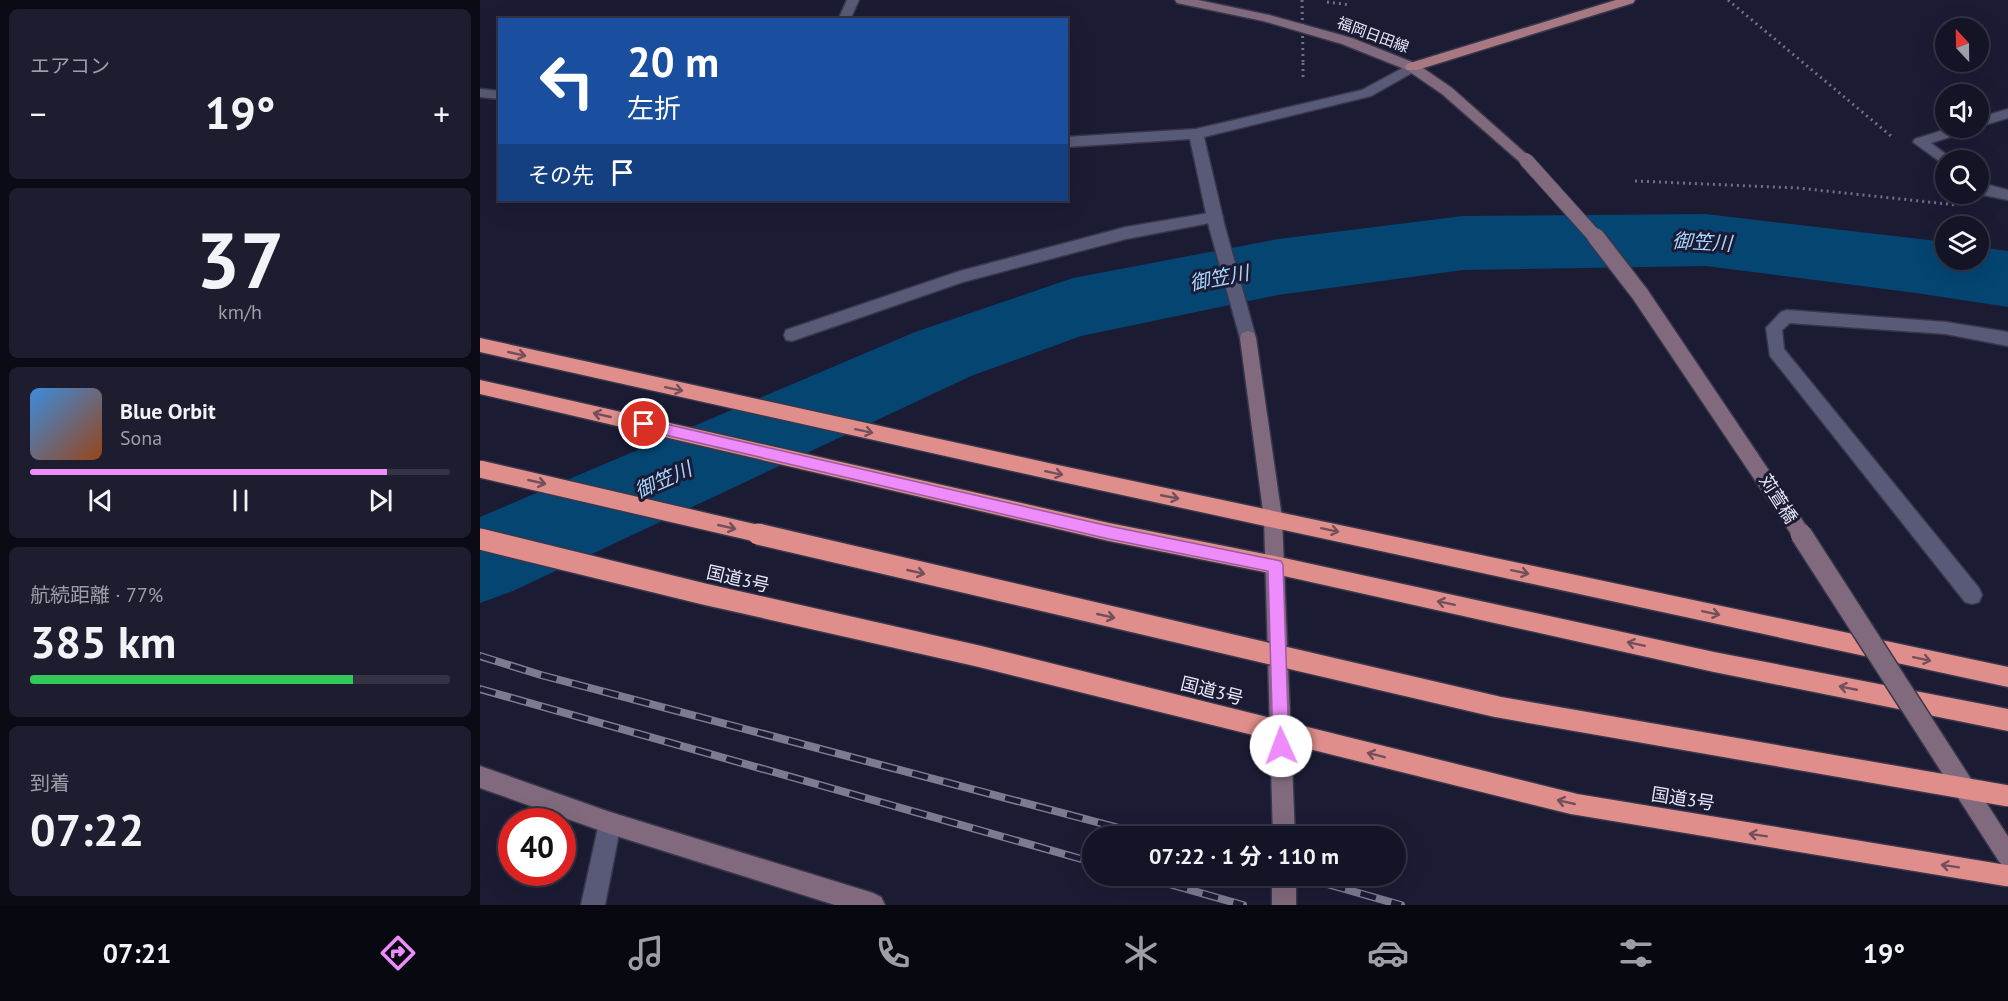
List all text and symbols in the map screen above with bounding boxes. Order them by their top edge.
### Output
street label: 福岡日田線 [1335,13,1412,56]
north arrow [1935,18,1989,72]
map controls [1935,18,1989,270]
text: 20 m [627,34,719,89]
icon: left [528,42,606,120]
text: エアコン [30,53,110,79]
text: 19° [205,83,275,141]
button: sound [1935,84,1989,138]
text: 左折 [627,91,681,125]
text: − [30,92,47,135]
text: + [433,92,450,135]
button: search [1935,150,1989,204]
icon: arrive [606,156,639,189]
text: その先 [528,161,594,189]
text: 37 [196,209,284,310]
button: layers [1935,216,1989,270]
water label: 御笠川 [1671,227,1735,257]
water label: 御笠川 [1187,259,1253,296]
text: km/h [218,299,262,325]
one-way arrow [507,349,527,360]
one-way arrow [664,383,683,395]
text: Blue Orbit [120,397,216,425]
pin [618,398,669,449]
icon: arrive [627,407,660,440]
one-way arrow [593,408,612,420]
text: Sona [120,425,162,451]
one-way arrow [854,426,873,437]
water label: 御笠川 [630,455,698,504]
one-way arrow [1044,468,1064,479]
street label: 苅萱橋 [1754,470,1803,528]
one-way arrow [527,477,546,488]
icon: previous [84,484,117,517]
icon: pause [224,484,257,517]
icon: next [364,484,397,517]
one-way arrow [1160,492,1179,503]
one-way arrow [717,522,736,534]
one-way arrow [1320,525,1339,537]
street label: 国道3号 [704,560,772,597]
one-way arrow [1511,566,1530,578]
one-way arrow [907,567,926,579]
text: 航続距離 · 77% [30,582,163,608]
one-way arrow [1436,596,1455,608]
one-way arrow [1701,608,1720,619]
one-way arrow [1097,611,1116,623]
text: 385 km [30,612,176,670]
one-way arrow [1627,638,1646,650]
one-way arrow [1912,653,1931,665]
street label: 国道3号 [1178,672,1246,709]
one-way arrow [1838,682,1858,693]
position arrow [1249,714,1313,778]
one-way arrow [1367,749,1386,761]
text: 到着 [30,770,70,796]
street label: 国道3号 [1650,782,1716,815]
one-way arrow [1556,796,1575,808]
text: 07:22 [30,800,144,858]
speed limit sign: 40 [498,808,576,886]
one-way arrow [1748,829,1768,840]
text: 07:22 · 1 分 · 110 m [1149,842,1339,870]
one-way arrow [1941,860,1961,871]
icon: directions [377,932,419,974]
icon: music [625,932,667,974]
icon: phone [872,932,914,974]
icon: climate [1120,932,1162,974]
icon: car [1367,932,1409,974]
icon: filters [1615,932,1657,974]
text: 07:21 [103,936,171,970]
text: 19° [1863,936,1905,970]

